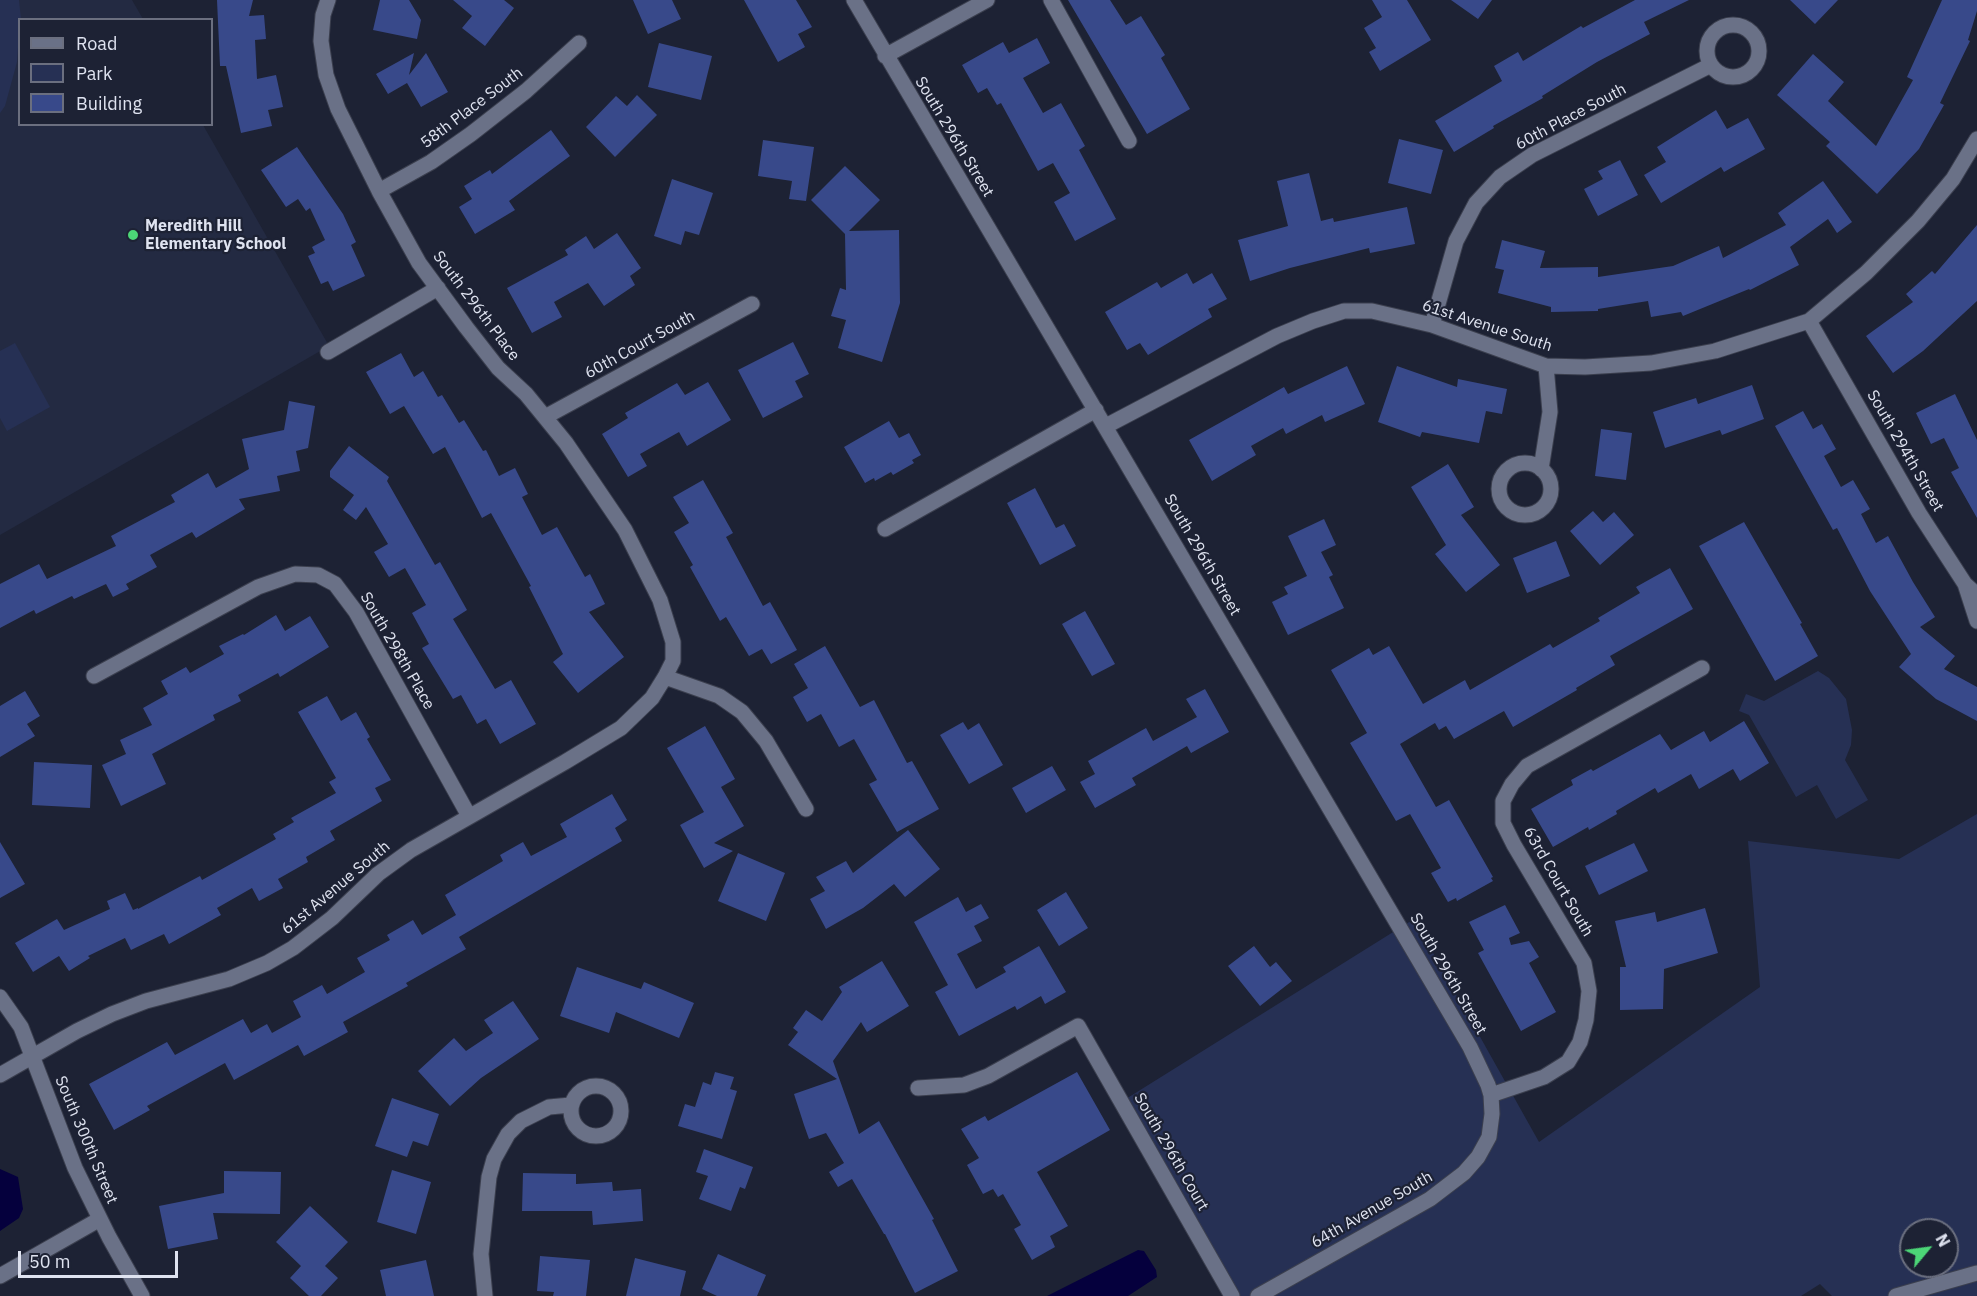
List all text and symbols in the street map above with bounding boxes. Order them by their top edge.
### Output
legend [18,18,213,126]
text: Road [76,32,117,55]
text: Park [76,62,112,85]
street label: 58th Place South [417,63,527,153]
street label: South 296th Street [910,73,998,201]
street label: 60th Place South [1512,80,1630,154]
text: Building [76,92,142,115]
place label: Meredith Hill Elementary School [145,216,286,254]
marker: Meredith Hill Elementary School [126,228,140,242]
street label: South 296th Place [428,247,524,365]
street label: 61st Avenue South [1420,296,1554,356]
street label: 60th Court South [582,307,698,383]
street label: South 294th Street [1862,387,1948,515]
street label: South 296th Street [1159,491,1245,619]
street label: South 298th Place [356,589,438,713]
street label: 63rd Court South [1519,824,1597,940]
street label: 61st Avenue South [278,837,394,939]
street label: South 296th Street [1405,910,1491,1038]
street label: South 300th Street [50,1073,122,1207]
street label: South 296th Court [1130,1090,1212,1214]
street label: 64th Avenue South [1308,1167,1436,1253]
north arrow [1899,1218,1959,1278]
text: N [1931,1230,1955,1250]
scale bar [21,1239,182,1277]
text: 50 m [29,1250,71,1273]

